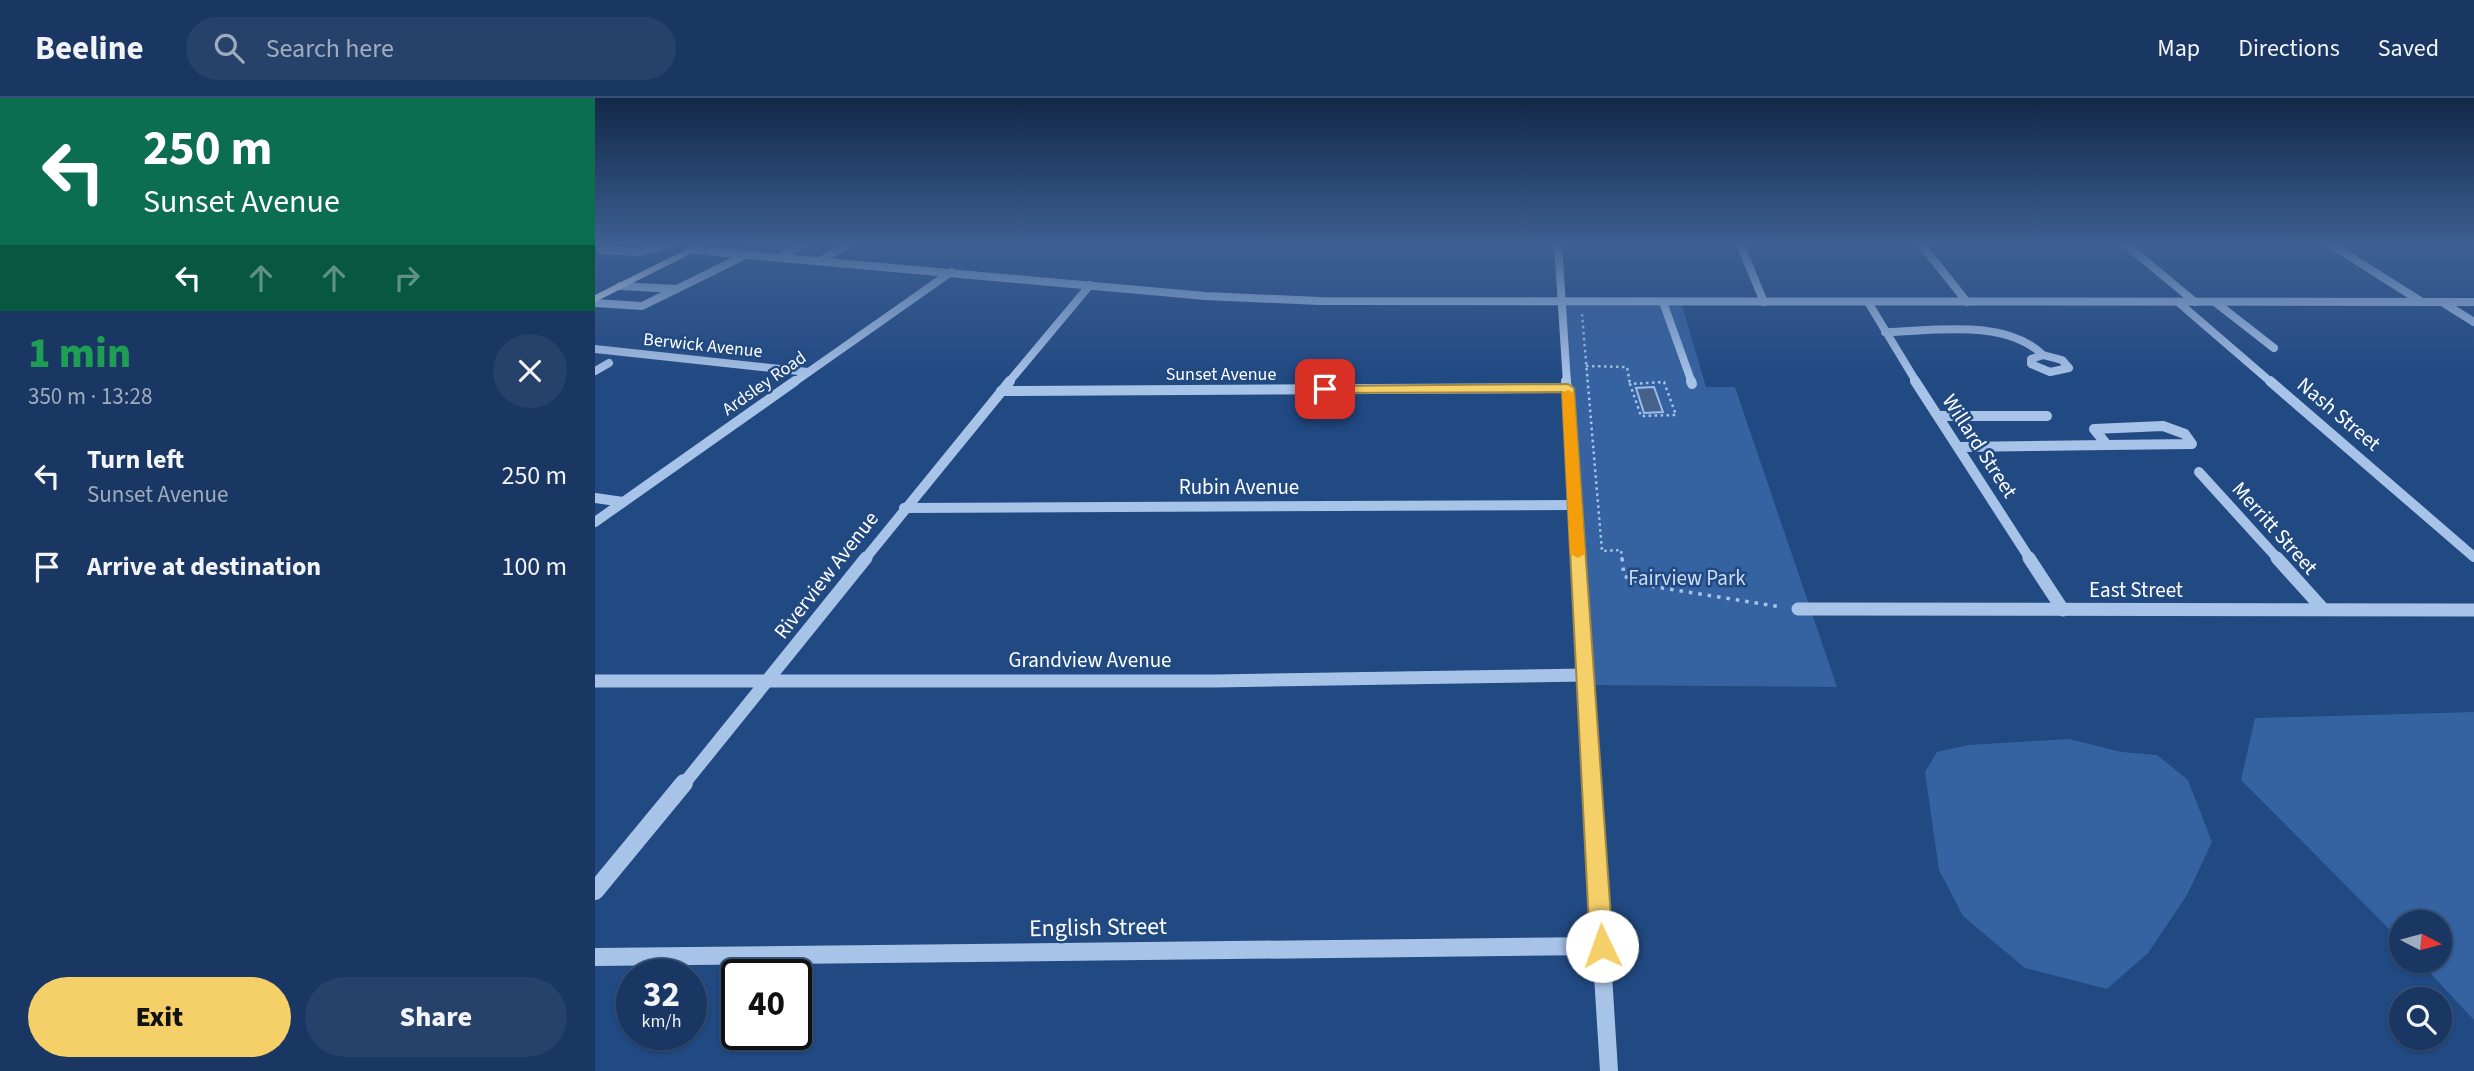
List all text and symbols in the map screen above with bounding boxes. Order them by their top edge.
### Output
search box [186,17,676,80]
text: Beeline [35,25,144,72]
icon: search [210,29,248,67]
text: Search here [266,30,394,67]
text: Map [2157,31,2200,66]
text: Directions [2238,31,2340,66]
text: Saved [2378,31,2439,66]
text: 250 m [143,114,272,184]
icon: left [28,126,119,217]
text: Sunset Avenue [143,179,340,225]
icon: left [169,259,207,297]
icon: ahead [242,259,280,297]
icon: ahead [315,259,353,297]
icon: right [388,259,426,297]
text: 1 min [28,324,131,384]
street label: Berwick Avenue [642,327,764,364]
button: close [493,334,567,408]
street label: Ardsley Road [717,345,811,422]
pin [1295,359,1355,419]
street label: Sunset Avenue [1166,362,1276,387]
icon: arrive [1306,370,1344,408]
street label: Nash Street [2291,370,2387,458]
text: 350 m · 13:28 [28,380,152,413]
street label: Willard Street [1935,388,2025,504]
text: Turn left [87,441,184,478]
icon: left [28,457,66,495]
text: 250 m [501,457,567,494]
street label: Rubin Avenue [1179,472,1299,502]
street label: Merritt Street [2225,475,2325,581]
text: Sunset Avenue [87,478,228,511]
street label: Riverview Avenue [767,505,885,645]
icon: arrive [28,548,66,586]
text: Arrive at destination [87,548,321,585]
text: 100 m [501,548,567,585]
park label: Fairview Park [1628,563,1746,593]
street label: East Street [2089,575,2183,605]
street label: Grandview Avenue [1009,645,1172,675]
street label: English Street [1029,909,1167,946]
position arrow [1565,909,1639,983]
north arrow [2389,910,2452,973]
map controls [2389,910,2452,1050]
speed limit sign: 40 [721,959,812,1050]
text: 32 [643,970,680,1020]
button: Exit [28,977,291,1057]
button: Share [305,977,567,1057]
button: search [2389,987,2452,1050]
text: km/h [642,1009,681,1034]

